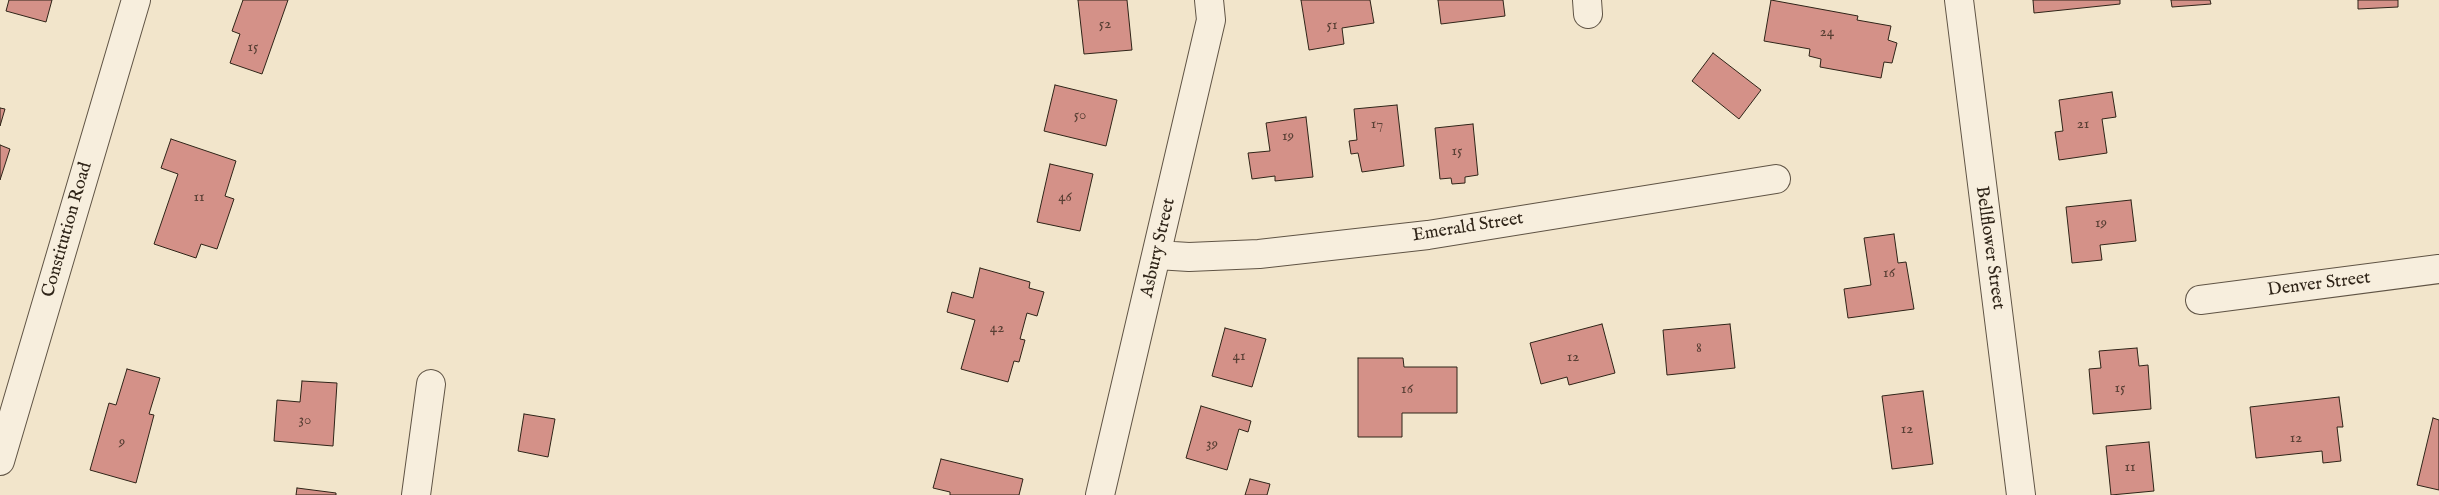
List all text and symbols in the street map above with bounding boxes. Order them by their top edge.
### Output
house number: 52 [1099,16,1111,34]
house number: 51 [1326,17,1338,35]
house number: 24 [1820,24,1834,42]
house number: 15 [247,39,259,57]
house number: 50 [1074,107,1086,125]
house number: 17 [1371,116,1383,134]
house number: 21 [2077,116,2089,134]
house number: 19 [1282,128,1294,146]
house number: 15 [1451,143,1463,161]
street label: Constitution Road [38,160,98,300]
street label: Bellflower Street [1970,185,2008,311]
house number: 11 [193,189,205,207]
house number: 46 [1058,189,1072,207]
street label: Asbury Street [1137,196,1181,300]
street label: Emerald Street [1411,209,1525,247]
house number: 19 [2095,215,2107,233]
house number: 16 [1883,265,1895,283]
street label: Denver Street [2266,268,2372,302]
house number: 42 [990,320,1004,338]
house number: 8 [1696,340,1702,358]
house number: 41 [1233,348,1245,366]
house number: 12 [1567,349,1579,367]
house number: 15 [2114,380,2126,398]
house number: 16 [1401,381,1413,399]
house number: 30 [299,412,311,430]
house number: 12 [1901,421,1913,439]
house number: 12 [2290,430,2302,448]
house number: 9 [119,434,125,452]
house number: 39 [1206,436,1218,454]
house number: 11 [2124,459,2136,477]

